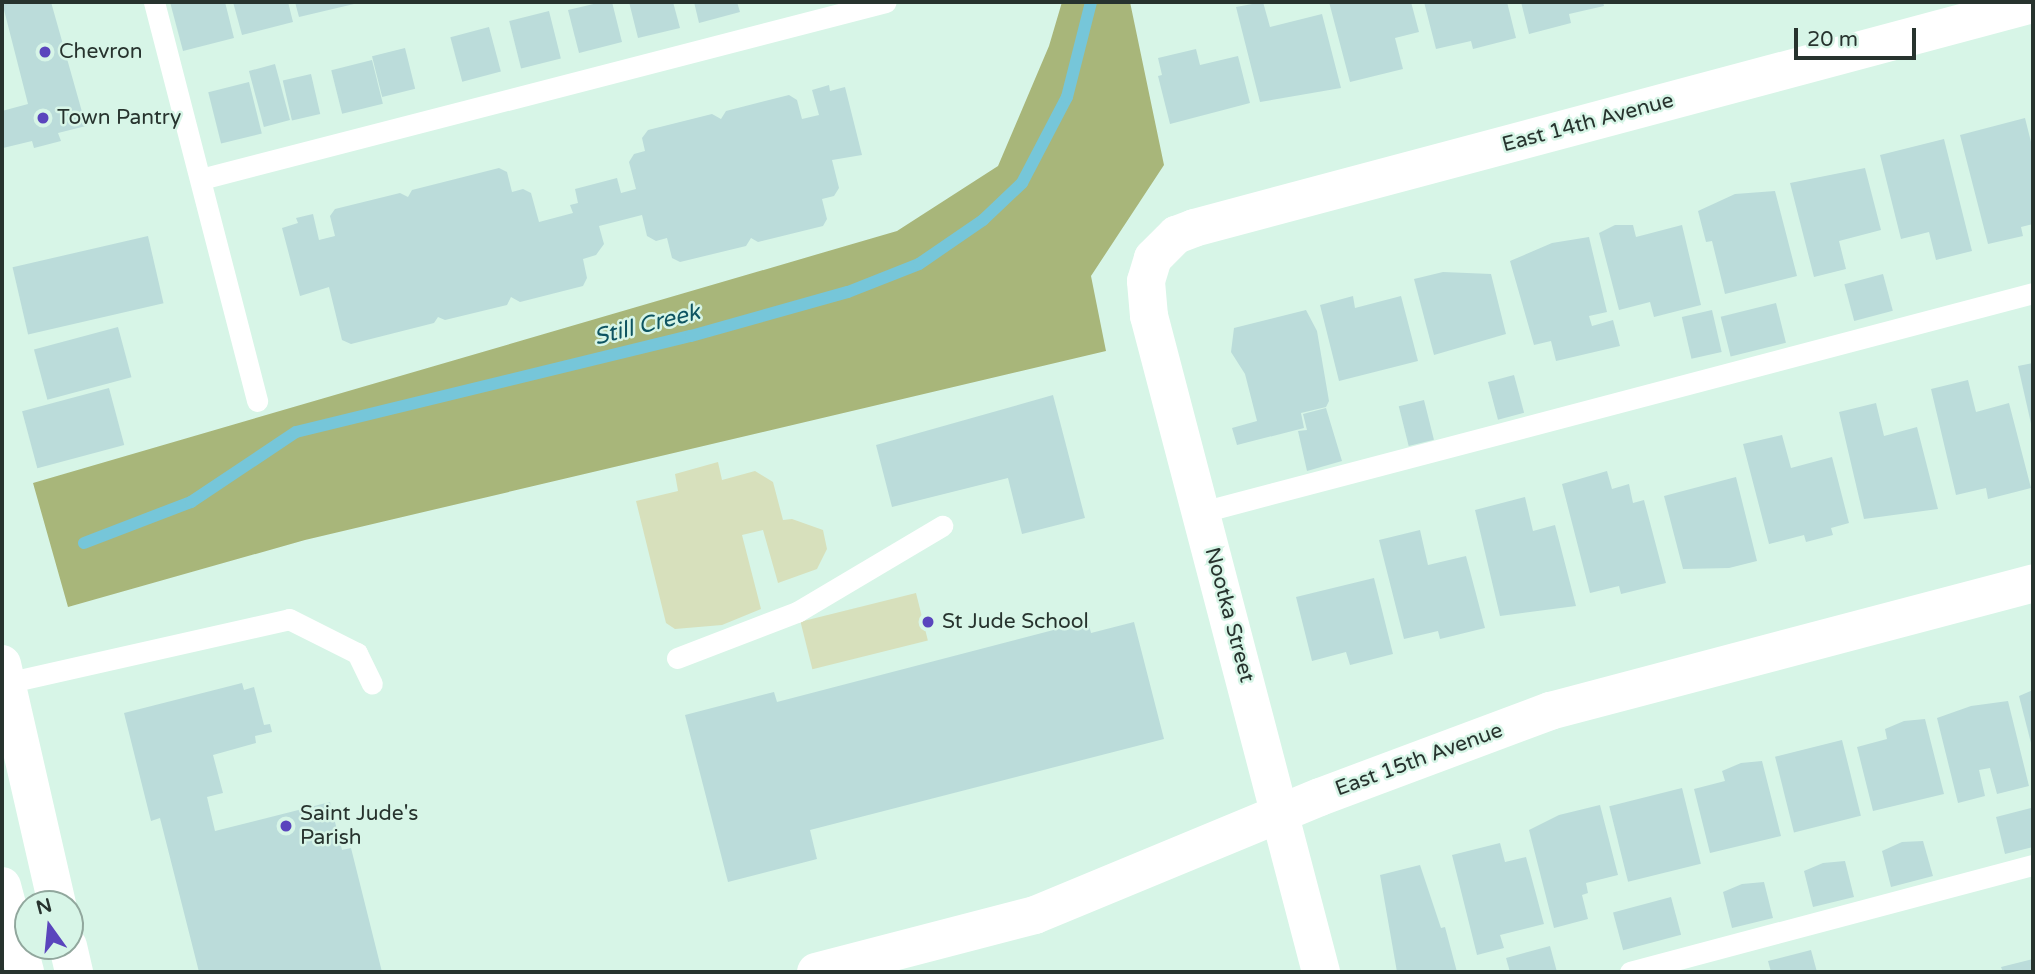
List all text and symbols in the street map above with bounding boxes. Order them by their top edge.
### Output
scale bar [1797,14,1920,58]
text: 20 m [1807,27,1858,52]
place label: Chevron [59,39,143,65]
marker: Chevron [37,44,53,60]
street label: East 14th Avenue [1500,88,1676,158]
place label: Town Pantry [57,105,181,131]
marker: Town Pantry [35,110,51,126]
water label: Still Creek [591,298,703,352]
street label: Nootka Street [1199,545,1259,685]
place label: St Jude School [942,609,1089,635]
marker: St Jude School [920,614,936,630]
street label: East 15th Avenue [1332,718,1506,802]
place label: Saint Jude's Parish [300,801,418,851]
marker: Saint Jude's Parish [278,818,294,834]
north arrow [14,890,84,960]
text: N [34,894,54,919]

